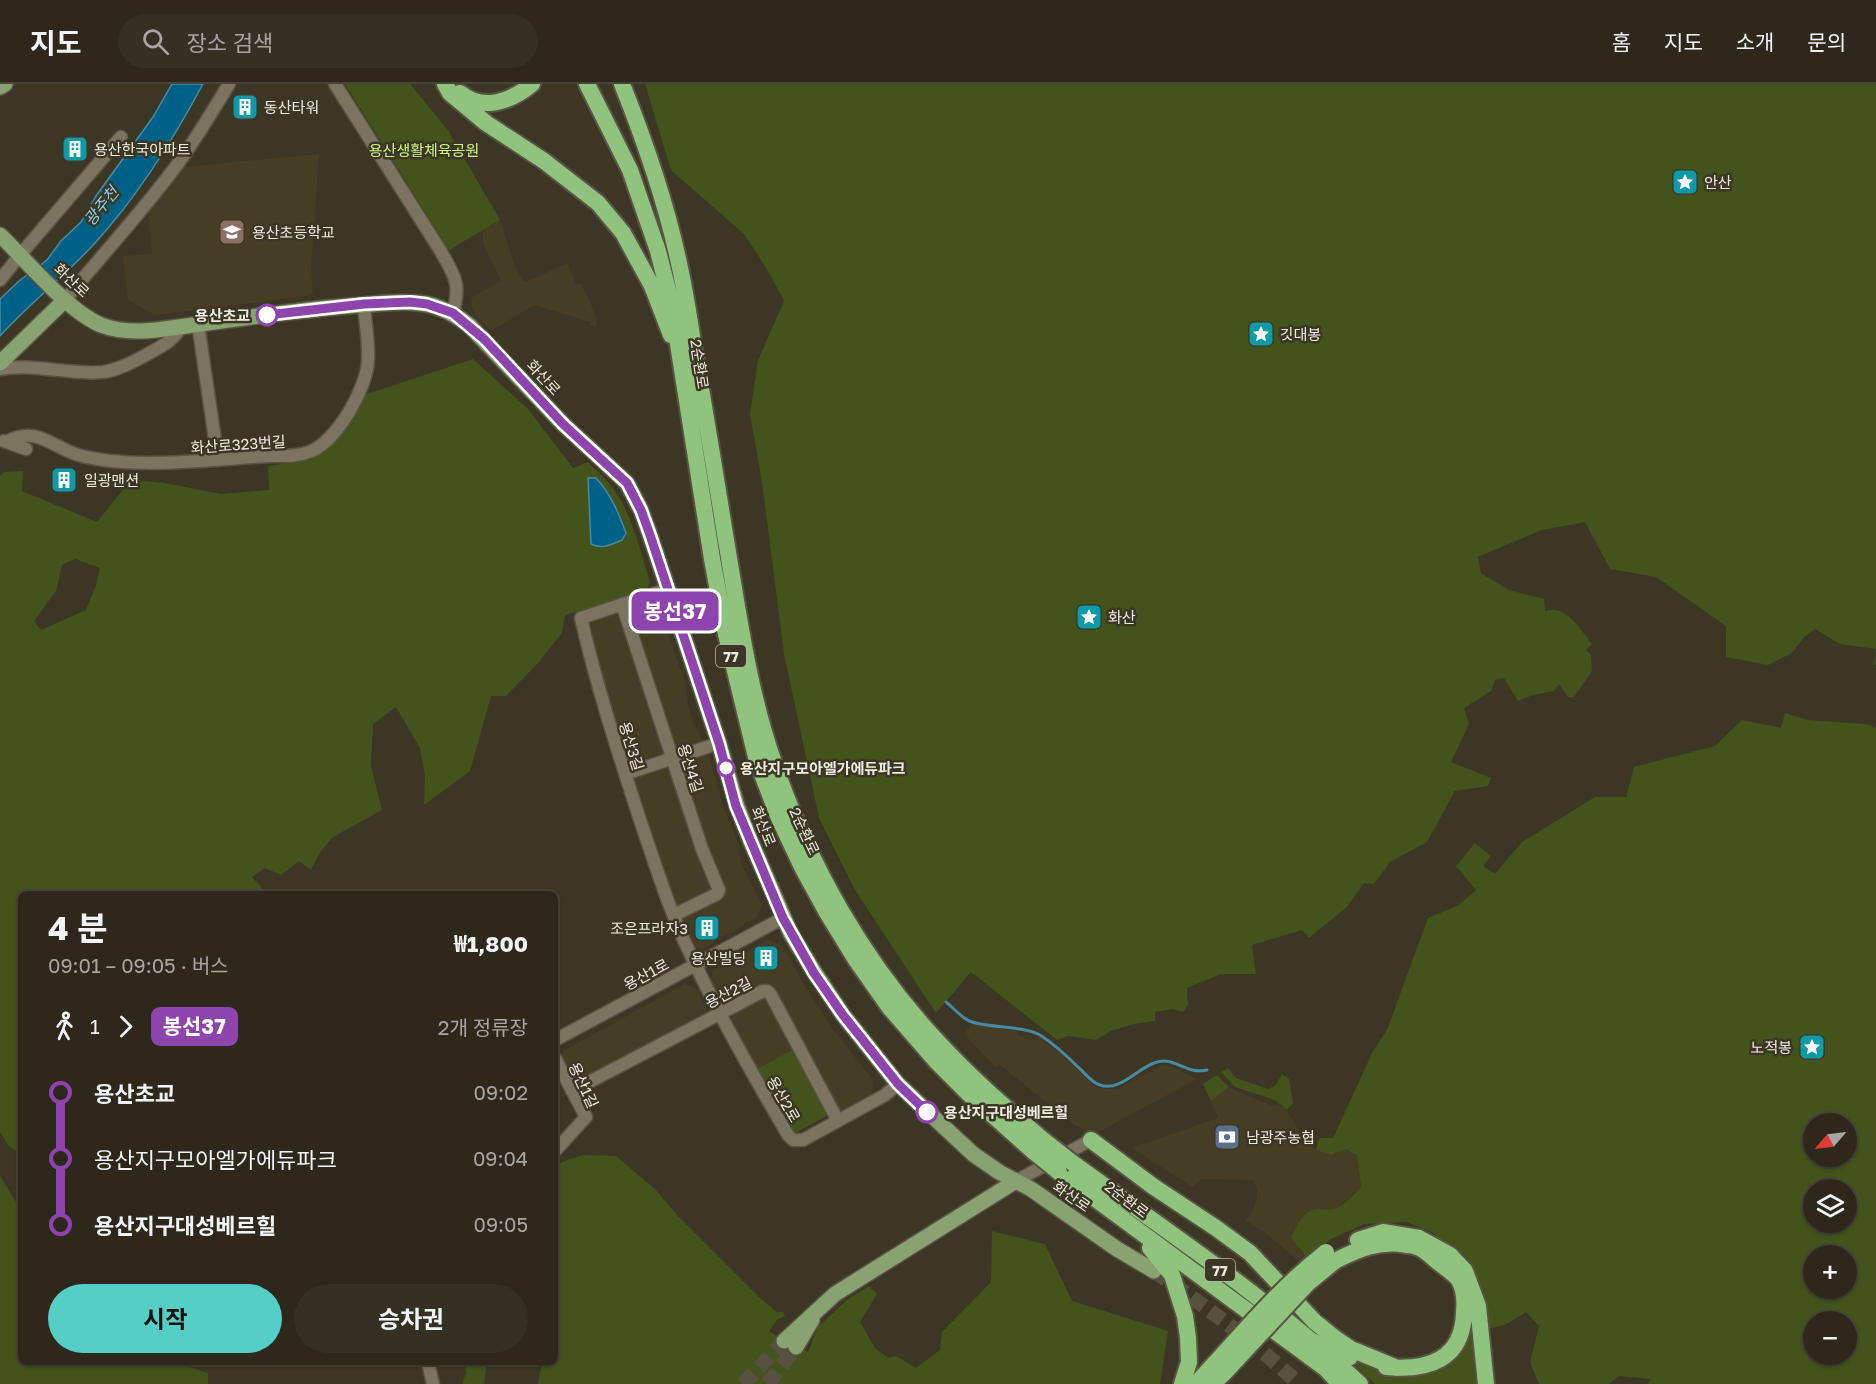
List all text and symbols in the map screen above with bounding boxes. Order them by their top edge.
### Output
search box [118,14,538,68]
icon: search [139,25,172,58]
text: 지도 [30,26,82,59]
text: 장소 검색 [187,29,273,56]
text: 홈 [1612,29,1631,55]
text: 지도 [1664,29,1703,55]
text: 소개 [1736,29,1774,55]
text: 문의 [1807,29,1846,55]
building icon: 동산타워 [230,92,260,122]
place label: 동산타워 [264,98,319,116]
building icon: 용산한국아파트 [60,134,90,164]
place label: 용산한국아파트 [94,140,191,158]
park label: 용산생활체육공원 [369,141,479,159]
place icon: 안산 [1670,167,1700,197]
place label: 안산 [1704,173,1732,191]
water label: 광주천 [79,181,124,229]
school or university icon: 용산초등학교 [217,217,247,247]
place label: 용산초등학교 [252,223,335,241]
street label: 화산로 [51,259,93,301]
marker: 용산초교 [256,304,278,326]
place label: 용산초교 [195,306,250,324]
place icon: 깃대봉 [1246,319,1276,349]
place label: 깃대봉 [1280,325,1321,343]
street label: 2순환로 [687,338,713,390]
street label: 화산로 [523,356,565,398]
street label: 화산로323번길 [190,432,286,456]
building icon: 일광맨션 [49,465,79,495]
place label: 일광맨션 [84,471,139,489]
line badge: 봉선37 [633,592,717,630]
text: 봉선37 [644,598,706,624]
place icon: 화산 [1074,602,1104,632]
place label: 화산 [1108,608,1136,626]
road number: 77 [716,645,746,667]
street label: 용산3길 [616,719,648,773]
street label: 용산4길 [675,741,707,795]
marker: 용산지구모아엘가에듀파크 [717,759,735,777]
place label: 용산지구모아엘가에듀파크 [740,759,906,777]
street label: 화산로 [748,803,780,849]
street label: 2순환로 [786,804,824,858]
text: 4 분 [48,908,107,947]
building icon: 조은프라자3 [692,913,722,943]
place label: 조은프라자3 [610,919,688,937]
text: ₩1,800 [454,930,528,957]
building icon: 용산빌딩 [751,943,781,973]
place label: 용산빌딩 [691,949,746,967]
text: 09:01 – 09:05 · 버스 [48,953,229,977]
street label: 용산1로 [620,955,672,993]
street label: 용산2길 [702,973,754,1011]
icon: walk [48,1010,81,1043]
icon: forward [109,1010,142,1043]
text: 봉선37 [163,1013,226,1039]
text: 1 [90,1014,100,1038]
text: 2개 정류장 [438,1015,528,1039]
place icon: 노적봉 [1797,1032,1827,1062]
place label: 노적봉 [1751,1038,1792,1056]
street label: 용산1길 [566,1059,602,1111]
street label: 용산2로 [764,1073,804,1125]
text: 용산초교 [94,1080,175,1107]
text: 09:02 [474,1080,528,1104]
marker: 용산지구대성베르힐 [916,1101,938,1123]
place label: 용산지구대성베르힐 [944,1103,1068,1121]
north arrow [1803,1113,1857,1167]
map controls [1803,1113,1857,1365]
bank icon: 남광주농협 [1212,1122,1242,1152]
place label: 남광주농협 [1246,1128,1315,1146]
text: 용산지구모아엘가에듀파크 [94,1146,337,1173]
text: 09:04 [473,1146,528,1170]
street label: 화산로 [1050,1177,1094,1215]
street label: 2순환로 [1102,1177,1152,1221]
button: layers [1803,1179,1857,1233]
text: 용산지구대성베르힐 [94,1212,276,1239]
text: 09:05 [474,1212,528,1236]
button: + [1803,1245,1857,1299]
road number: 77 [1205,1259,1235,1281]
button: 시작 [48,1284,282,1353]
button: 승차권 [294,1284,528,1353]
button: − [1803,1311,1857,1365]

